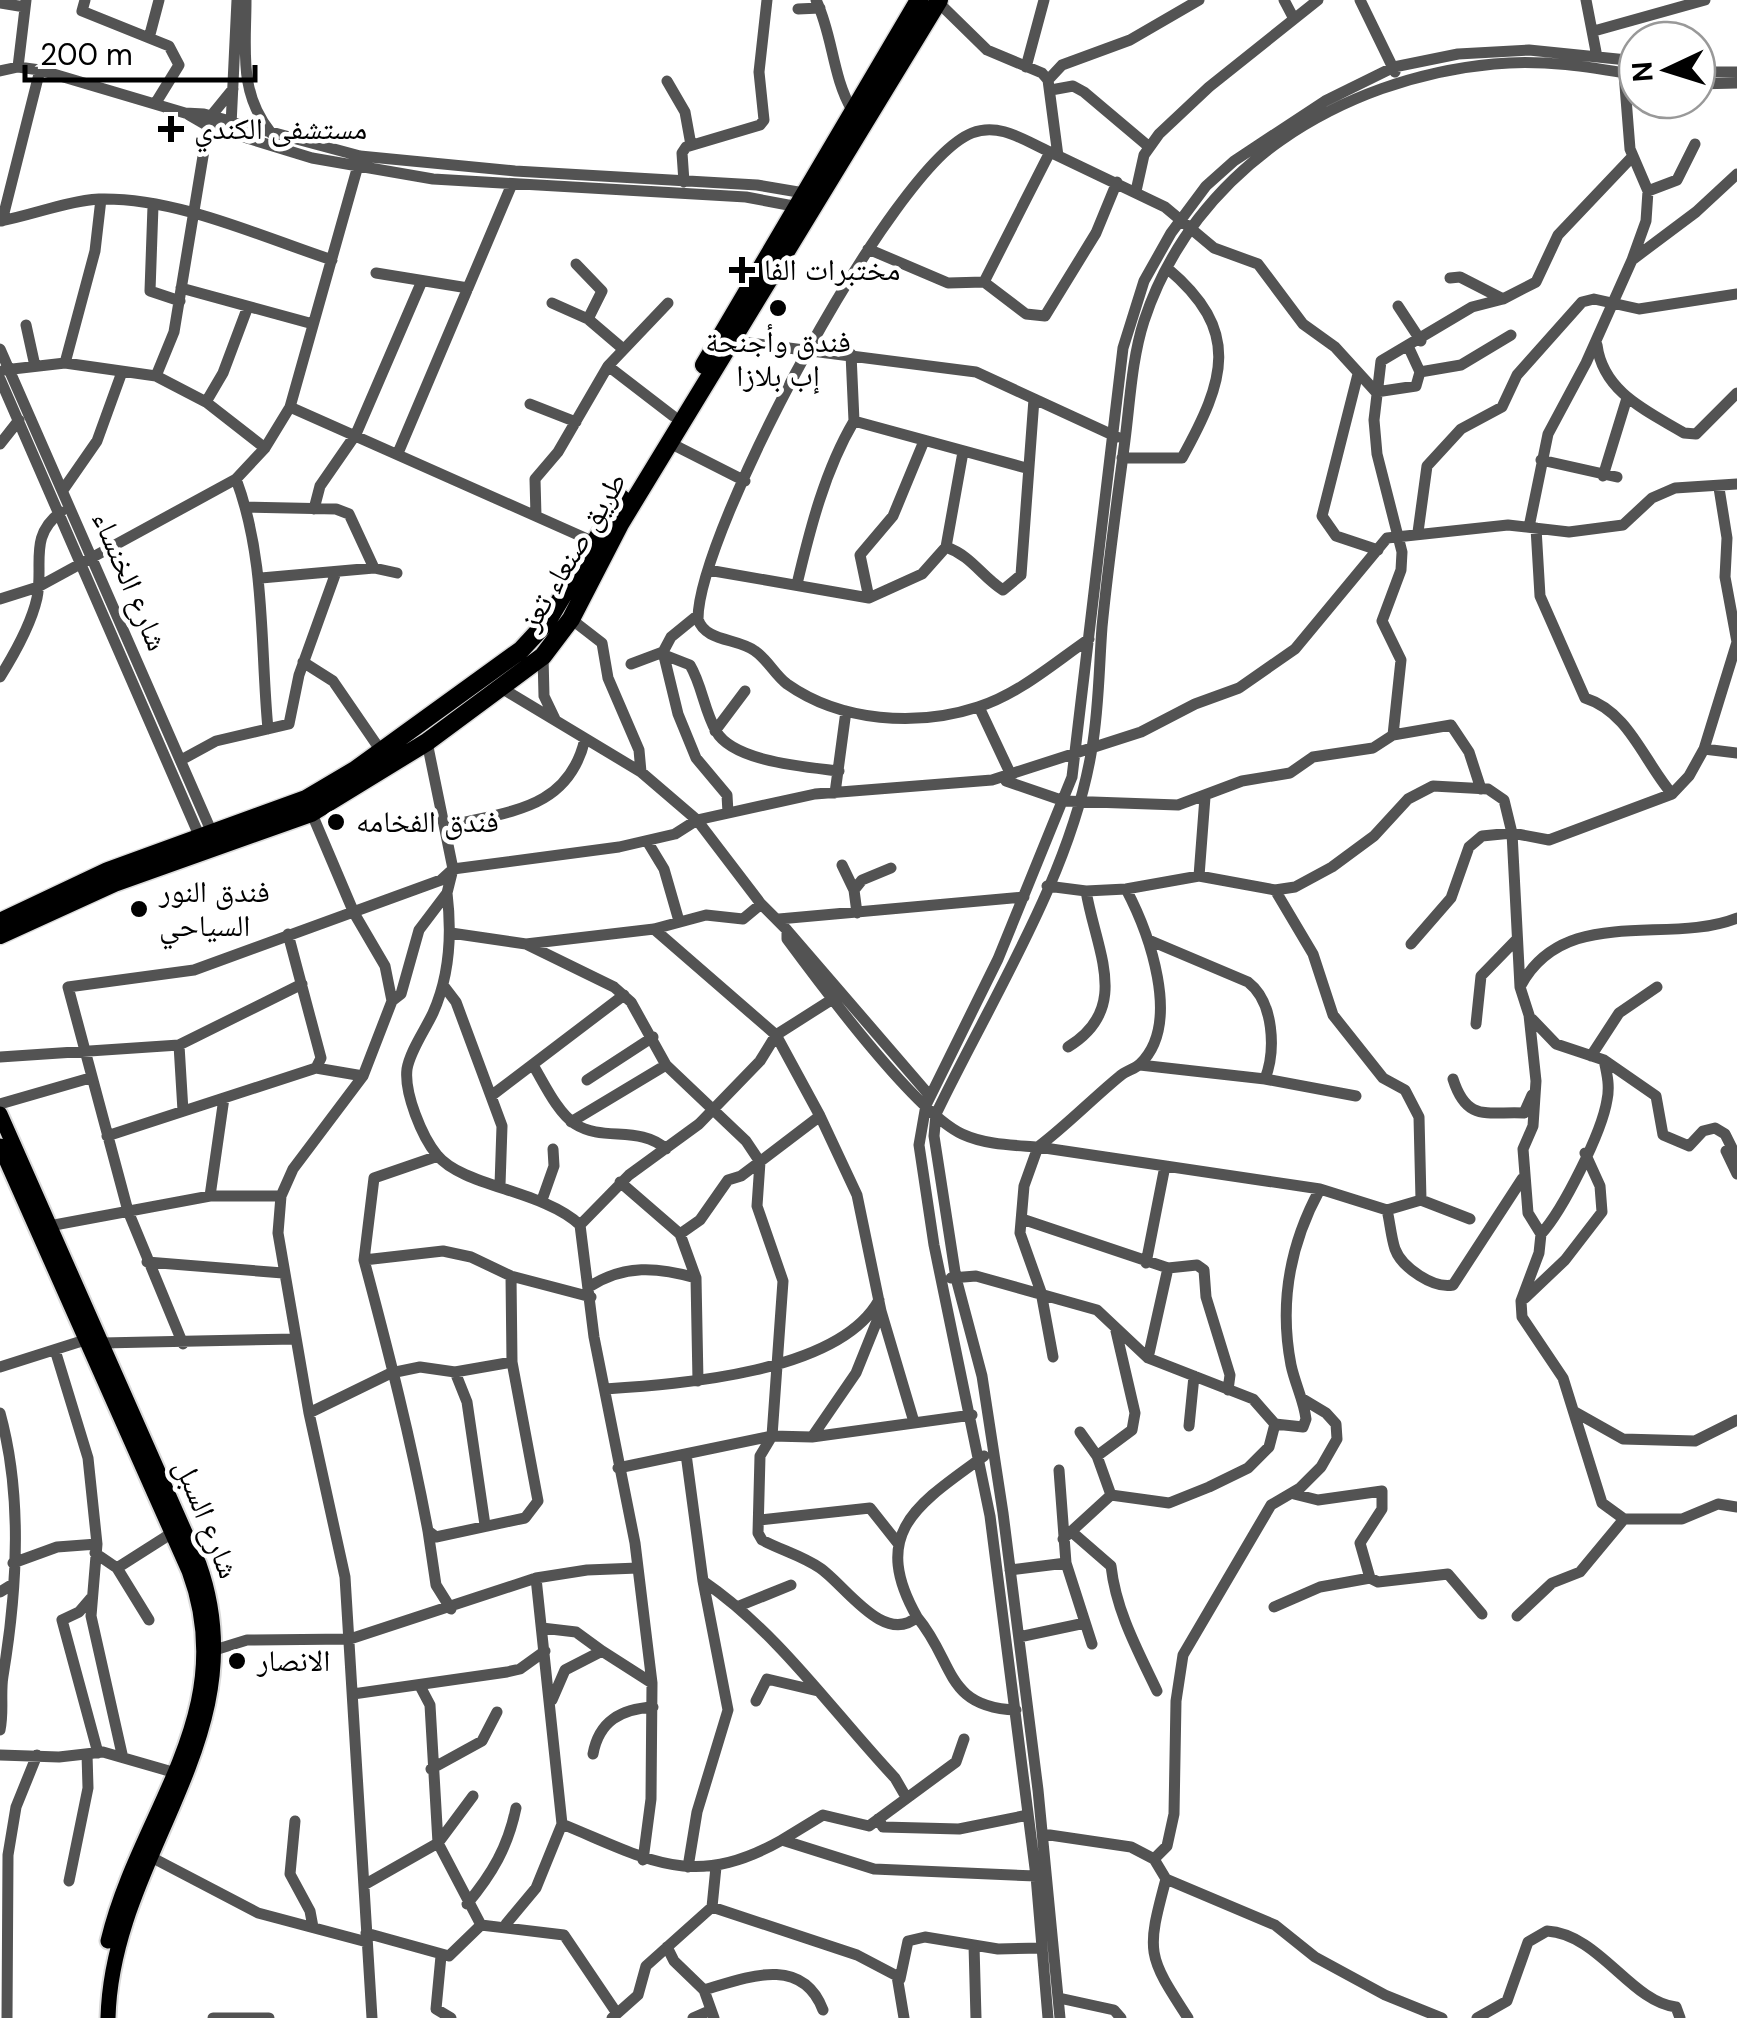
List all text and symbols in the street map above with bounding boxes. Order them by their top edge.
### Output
scale bar [25,20,255,82]
north arrow [1617,20,1717,120]
text: 200 m [40,35,133,74]
text: N [1623,60,1662,83]
place label: مستشفى الكندي [194,109,367,153]
marker: مستشفى الكندي [158,116,184,142]
place label: مختبرات الفا [764,250,900,289]
marker: مختبرات الفا [729,257,755,283]
marker: فندق وأجنحة إب بلازا [767,297,789,319]
place label: فندق وأجنحة إب بلازا [705,322,851,395]
street label: طريق صنعاء تعز [510,465,635,638]
street label: شارع الخنساء [84,505,177,656]
place label: فندق الفخامه [356,802,499,841]
marker: فندق الفخامه [325,811,347,833]
place label: فندق النور السياحي [158,872,270,950]
marker: فندق النور السياحي [128,898,150,920]
street label: شارع السبل [166,1454,249,1584]
place label: الانصار [256,1641,330,1680]
marker: الانصار [226,1650,248,1672]

